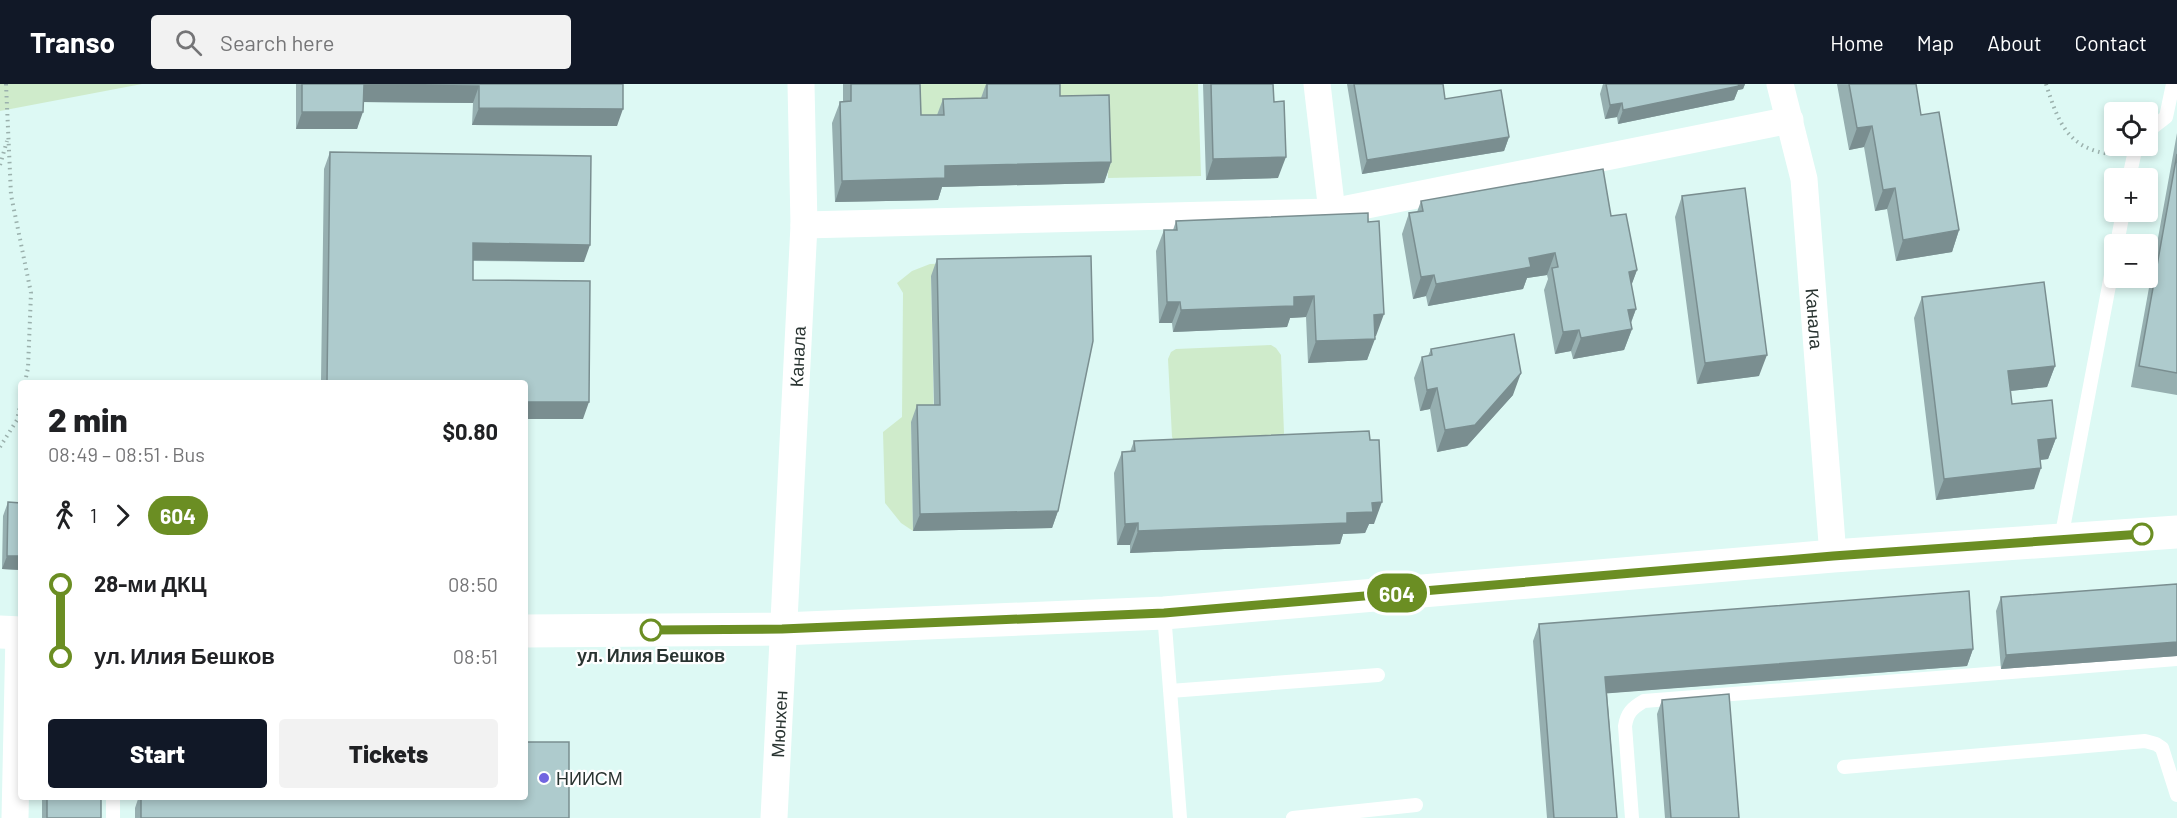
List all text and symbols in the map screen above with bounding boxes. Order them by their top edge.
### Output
search box [151,15,571,69]
text: Transo [30,25,115,59]
icon: search [172,26,205,59]
text: Search here [220,29,334,55]
text: Home [1830,30,1884,55]
text: Map [1917,30,1954,55]
text: About [1987,30,2042,55]
text: Contact [2075,30,2147,55]
map controls [2104,102,2158,288]
button: locate [2104,102,2158,156]
button: + [2104,168,2158,222]
button: − [2104,234,2158,288]
street label: Канала [1801,287,1828,351]
street label: Канала [785,325,810,388]
text: 2 min [48,399,128,439]
text: $0.80 [442,418,498,444]
text: 08:49 – 08:51 · Bus [48,442,205,466]
icon: walk [48,499,81,532]
icon: forward [106,499,139,532]
text: 1 [90,503,97,527]
text: 604 [160,503,196,528]
unlabelled marker [2131,523,2153,545]
text: 28-ми ДКЦ [94,570,207,596]
text: 08:50 [448,572,498,596]
line badge: 604 [1362,574,1432,612]
text: 604 [1379,581,1415,606]
marker: ул. Илия Бешков [640,619,662,641]
text: ул. Илия Бешков [94,642,275,668]
text: 08:51 [453,644,498,668]
place label: ул. Илия Бешков [577,644,725,666]
street label: Мюнхен [766,690,791,758]
button: Start [48,719,267,788]
button: Tickets [279,719,498,788]
place label: НИИСМ [556,767,623,789]
marker: НИИСМ [537,771,551,785]

